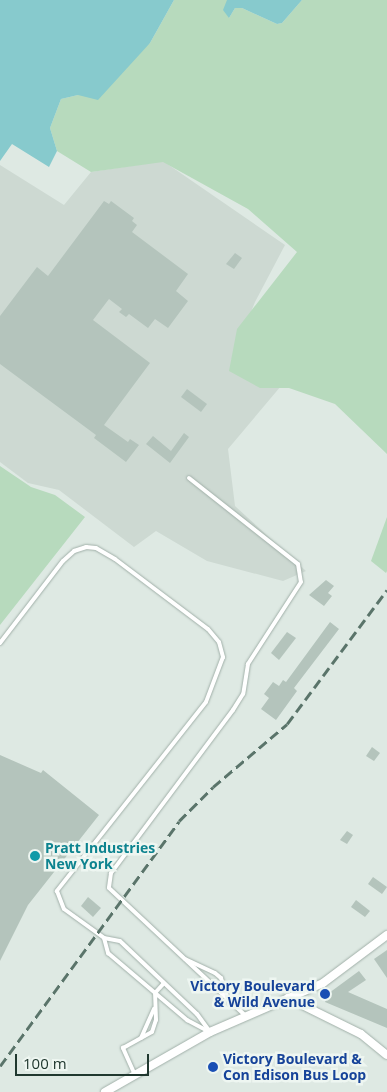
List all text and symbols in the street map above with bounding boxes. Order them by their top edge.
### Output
place label: Pratt Industries New York [45,840,155,872]
marker: Pratt Industries New York [29,850,41,862]
place label: Victory Boulevard & Wild Avenue [190,978,315,1010]
marker: Victory Boulevard & Wild Avenue [319,988,331,1000]
scale bar [18,1044,151,1076]
place label: Victory Boulevard & Con Edison Bus Loop [223,1051,366,1084]
text: 100 m [23,1053,67,1073]
marker: Victory Boulevard & Con Edison Bus Loop [207,1061,219,1073]

